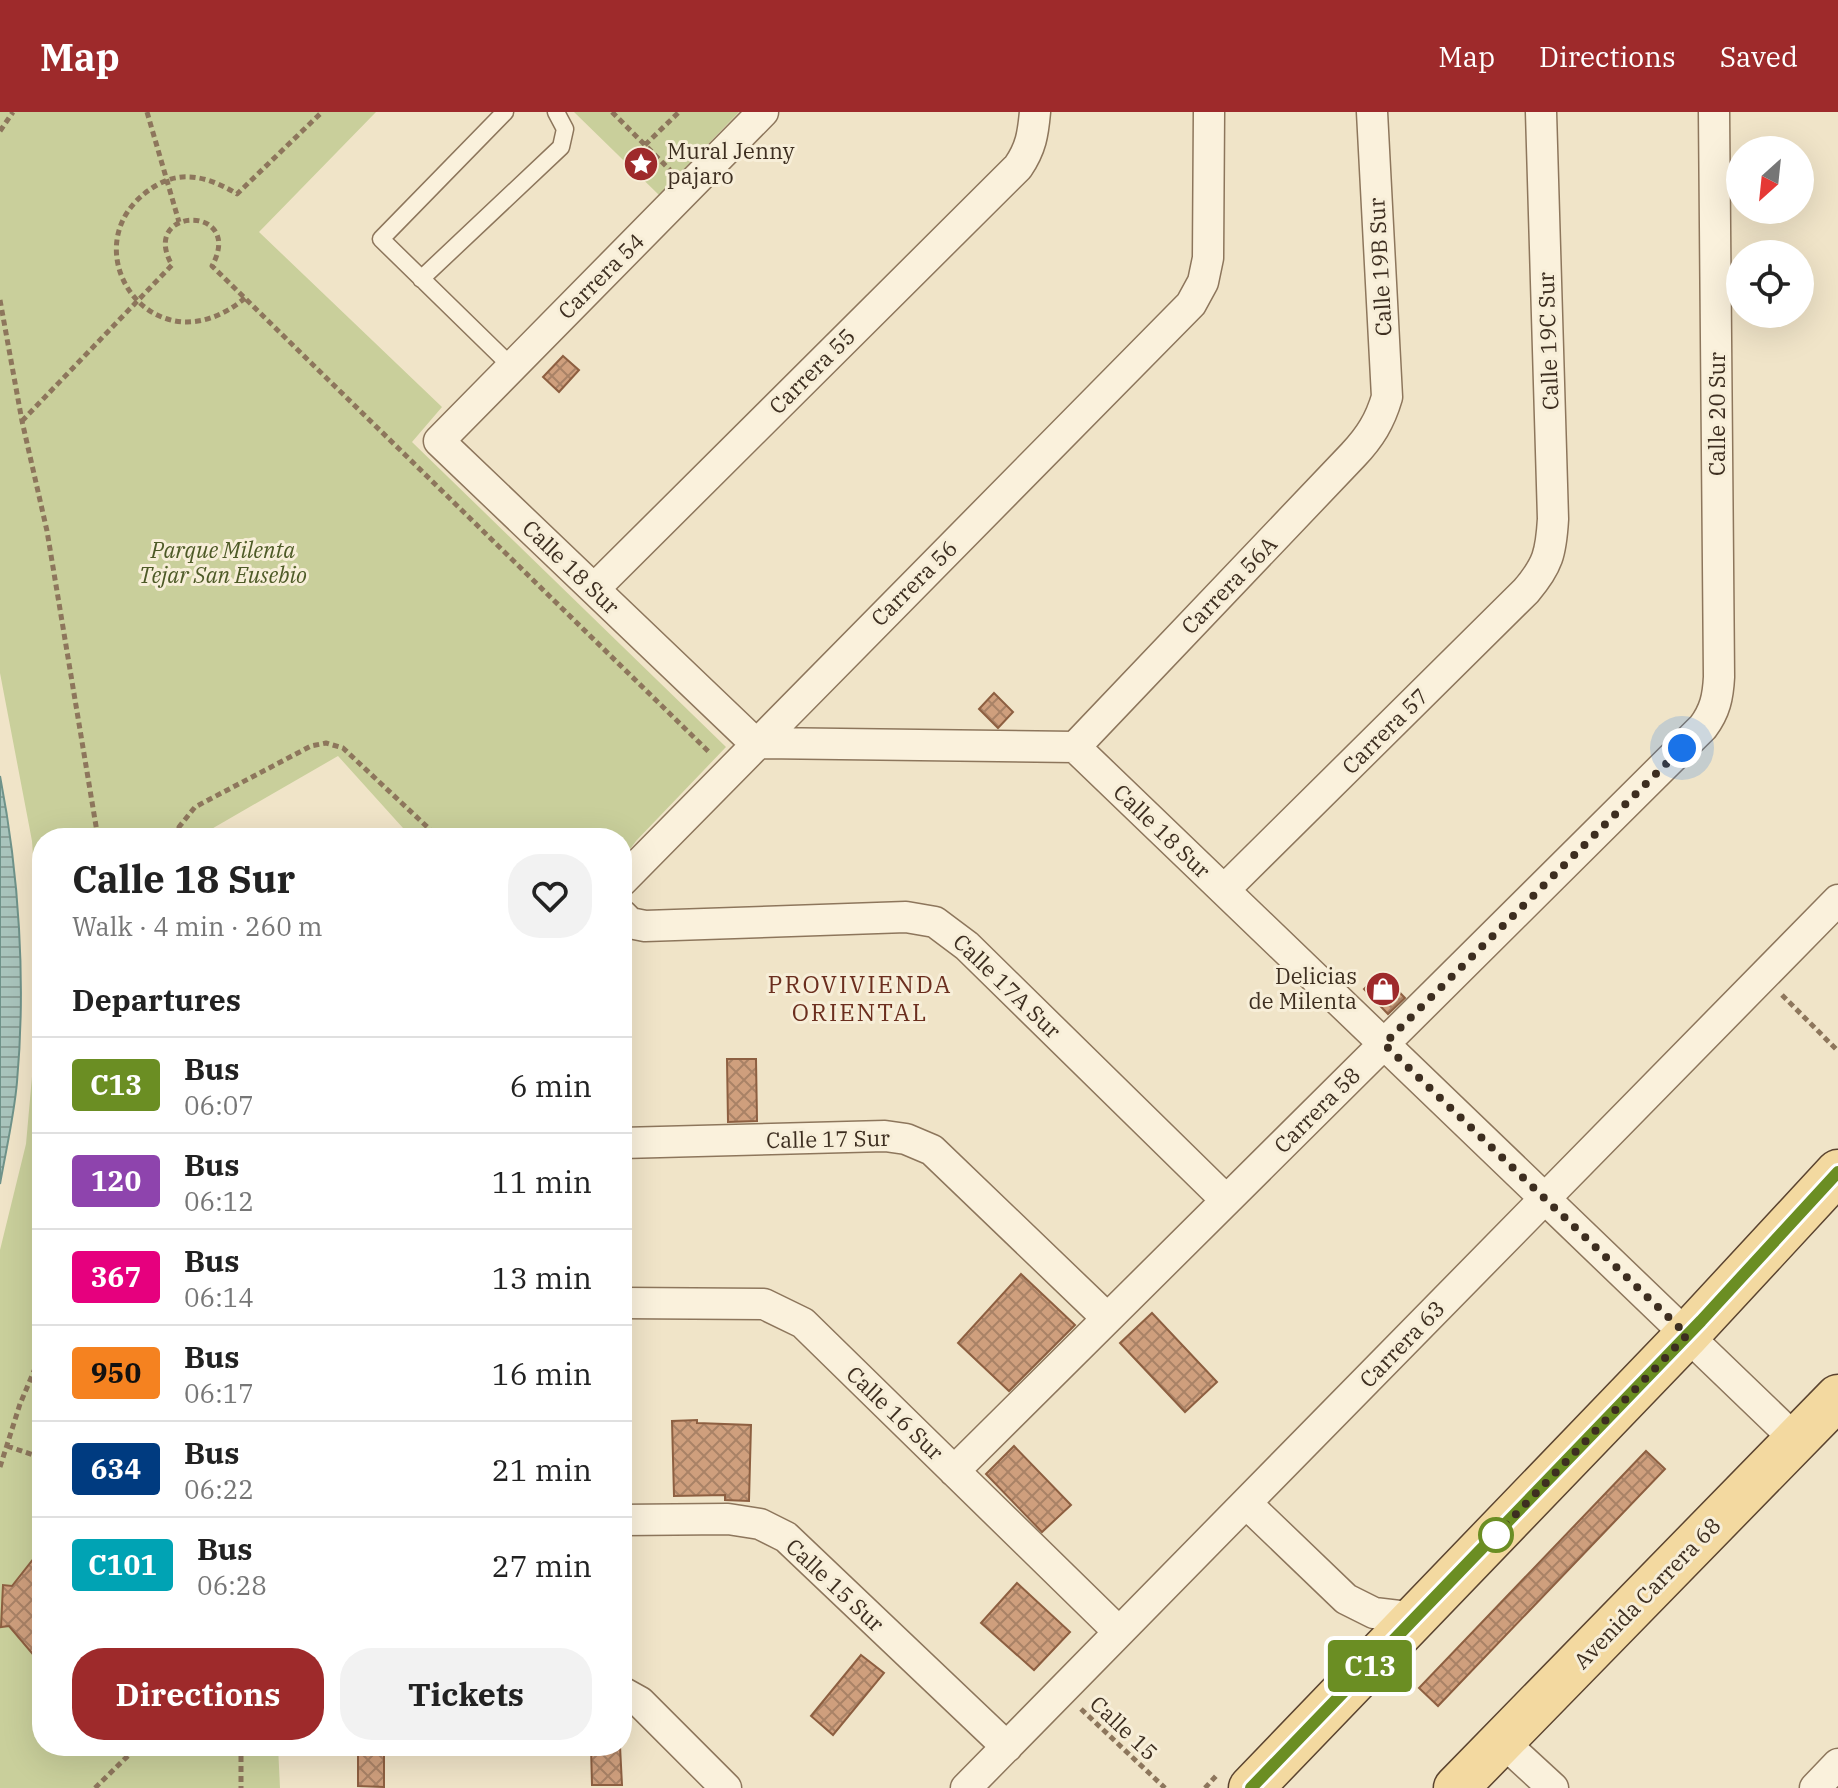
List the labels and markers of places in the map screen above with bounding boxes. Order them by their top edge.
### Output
place label: Mural Jenny pajaro [667,136,795,190]
place icon: Mural Jenny pajaro [622,145,660,183]
place label: Delicias de Milenta [1248,961,1357,1015]
shop icon: Delicias de Milenta [1364,970,1402,1008]
unlabelled marker [1479,1518,1513,1552]

